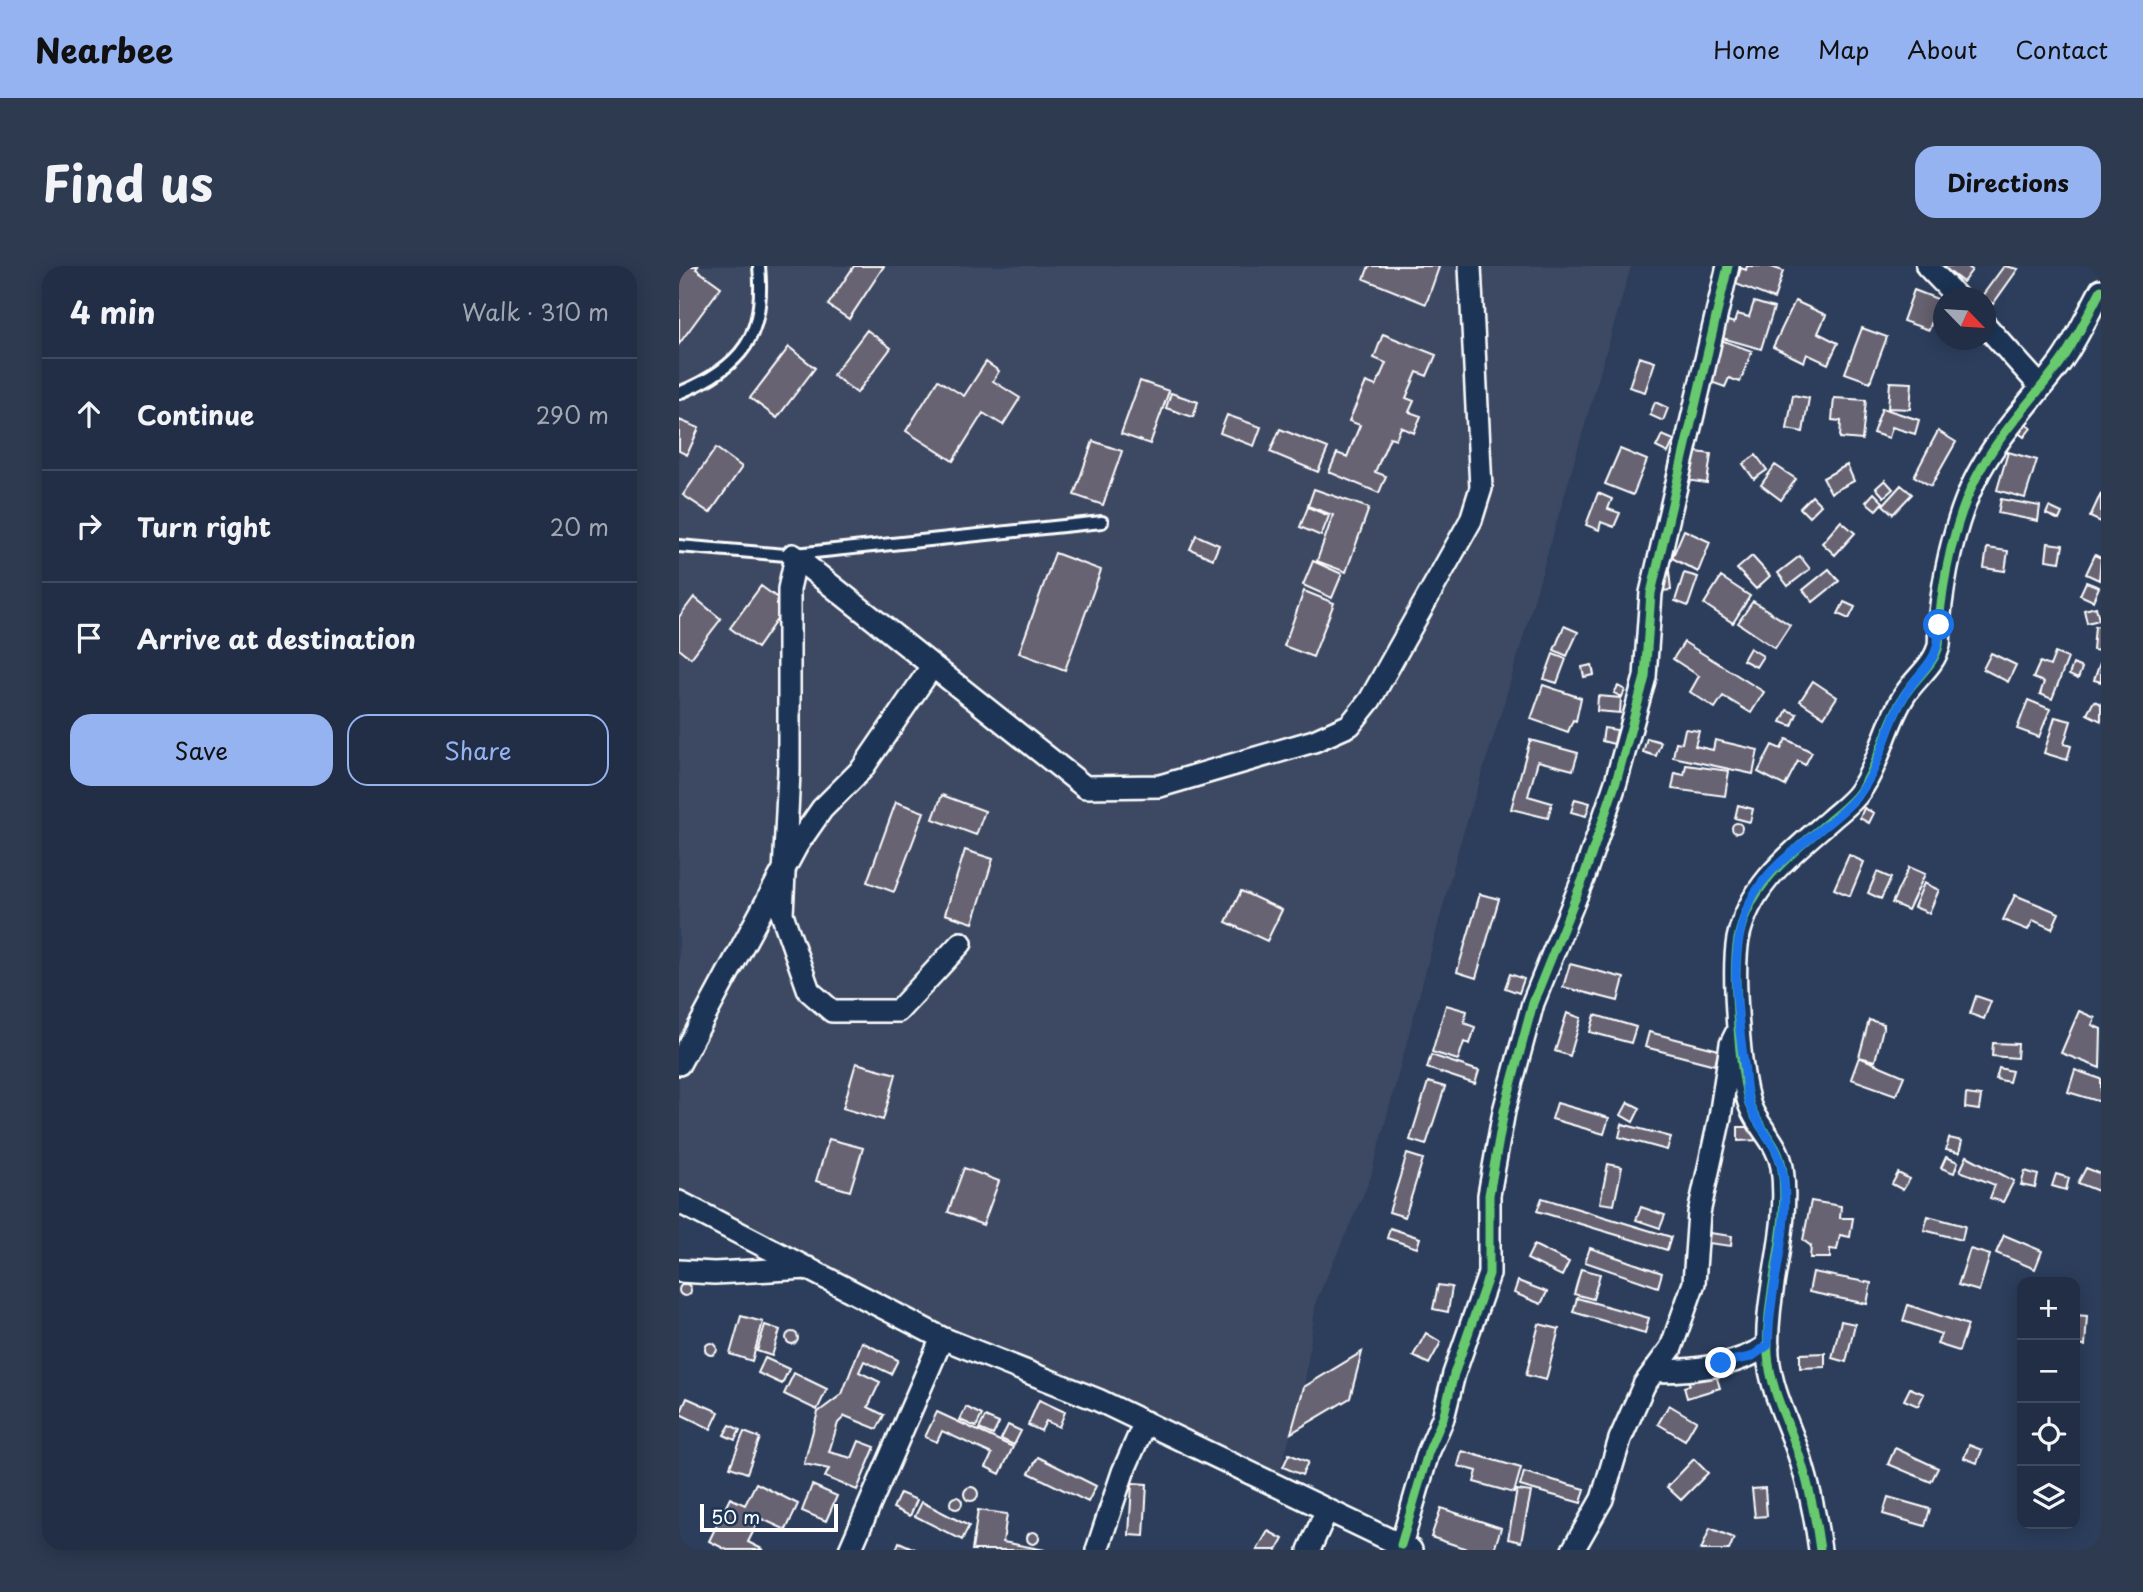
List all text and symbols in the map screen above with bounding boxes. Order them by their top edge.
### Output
text: Nearbee [35,24,173,74]
text: Home [1713,31,1780,67]
text: Map [1818,31,1869,67]
text: About [1907,31,1977,67]
text: Contact [2015,31,2108,67]
text: Find us [42,145,213,219]
button: Directions [1915,146,2101,218]
north arrow [1933,287,1996,350]
text: 4 min [70,289,156,334]
text: Walk · 310 m [462,294,609,329]
icon: ahead [70,395,108,433]
text: Continue [137,395,254,434]
text: 290 m [536,397,609,432]
icon: right [70,507,108,545]
text: Turn right [137,507,271,546]
text: 20 m [550,509,609,544]
route start [1923,609,1954,640]
icon: arrive [70,619,108,657]
text: Arrive at destination [137,619,416,658]
button: Save [70,714,333,786]
button: Share [347,714,609,786]
map controls [2017,1277,2080,1529]
button: + [2017,1277,2080,1340]
button: − [2017,1340,2080,1403]
route end [1705,1347,1736,1378]
button: locate [2017,1403,2080,1466]
button: layers [2017,1466,2080,1529]
scale bar [700,1501,838,1533]
text: 50 m [711,1502,760,1530]

